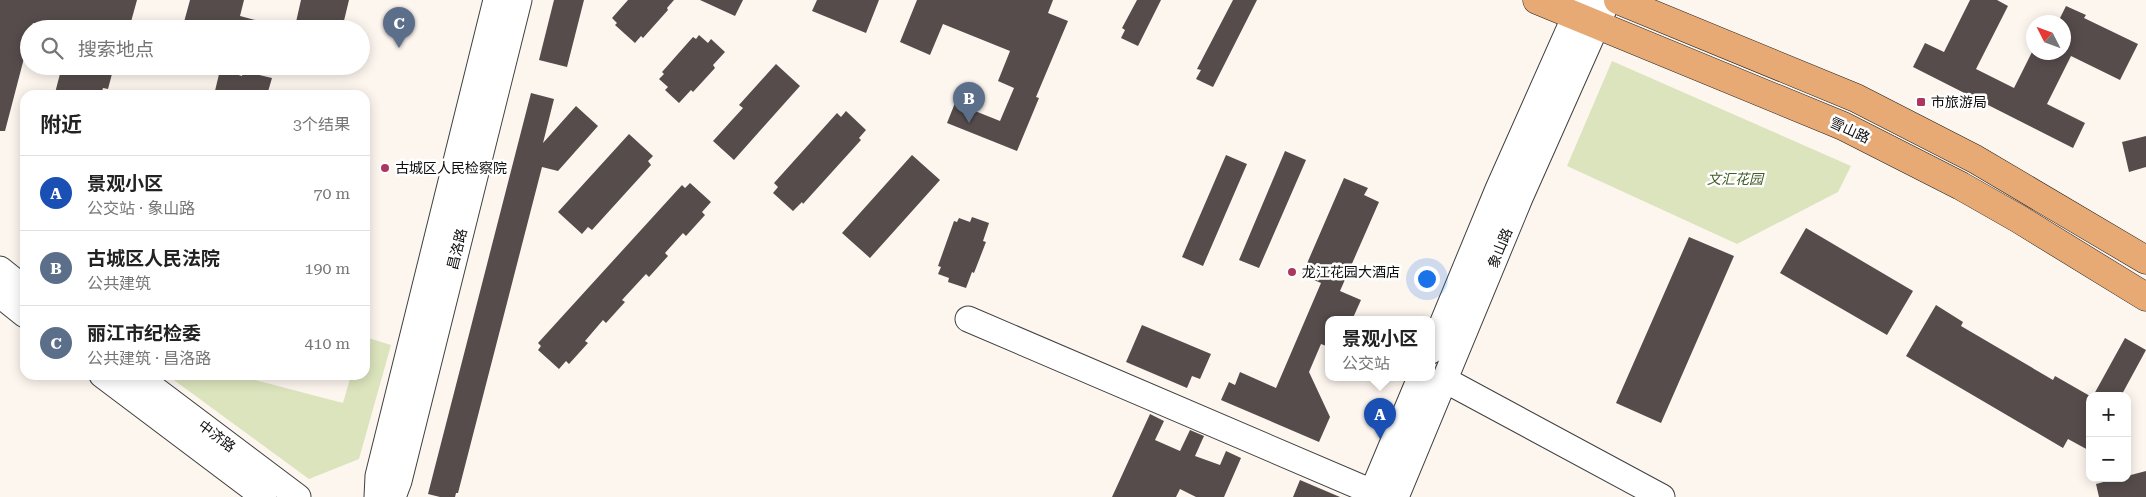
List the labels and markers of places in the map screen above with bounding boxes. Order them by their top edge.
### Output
pin: C [383,7,415,48]
pin: B [953,82,985,123]
place label: 市旅游局 [1931,94,1987,110]
marker: 市旅游局 [1915,96,1927,108]
place label: 古城区人民检察院 [395,160,507,176]
marker: 古城区人民检察院 [379,162,391,174]
place label: 龙江花园大酒店 [1302,264,1400,280]
marker: 龙江花园大酒店 [1286,266,1298,278]
pin: A [1364,398,1396,439]

